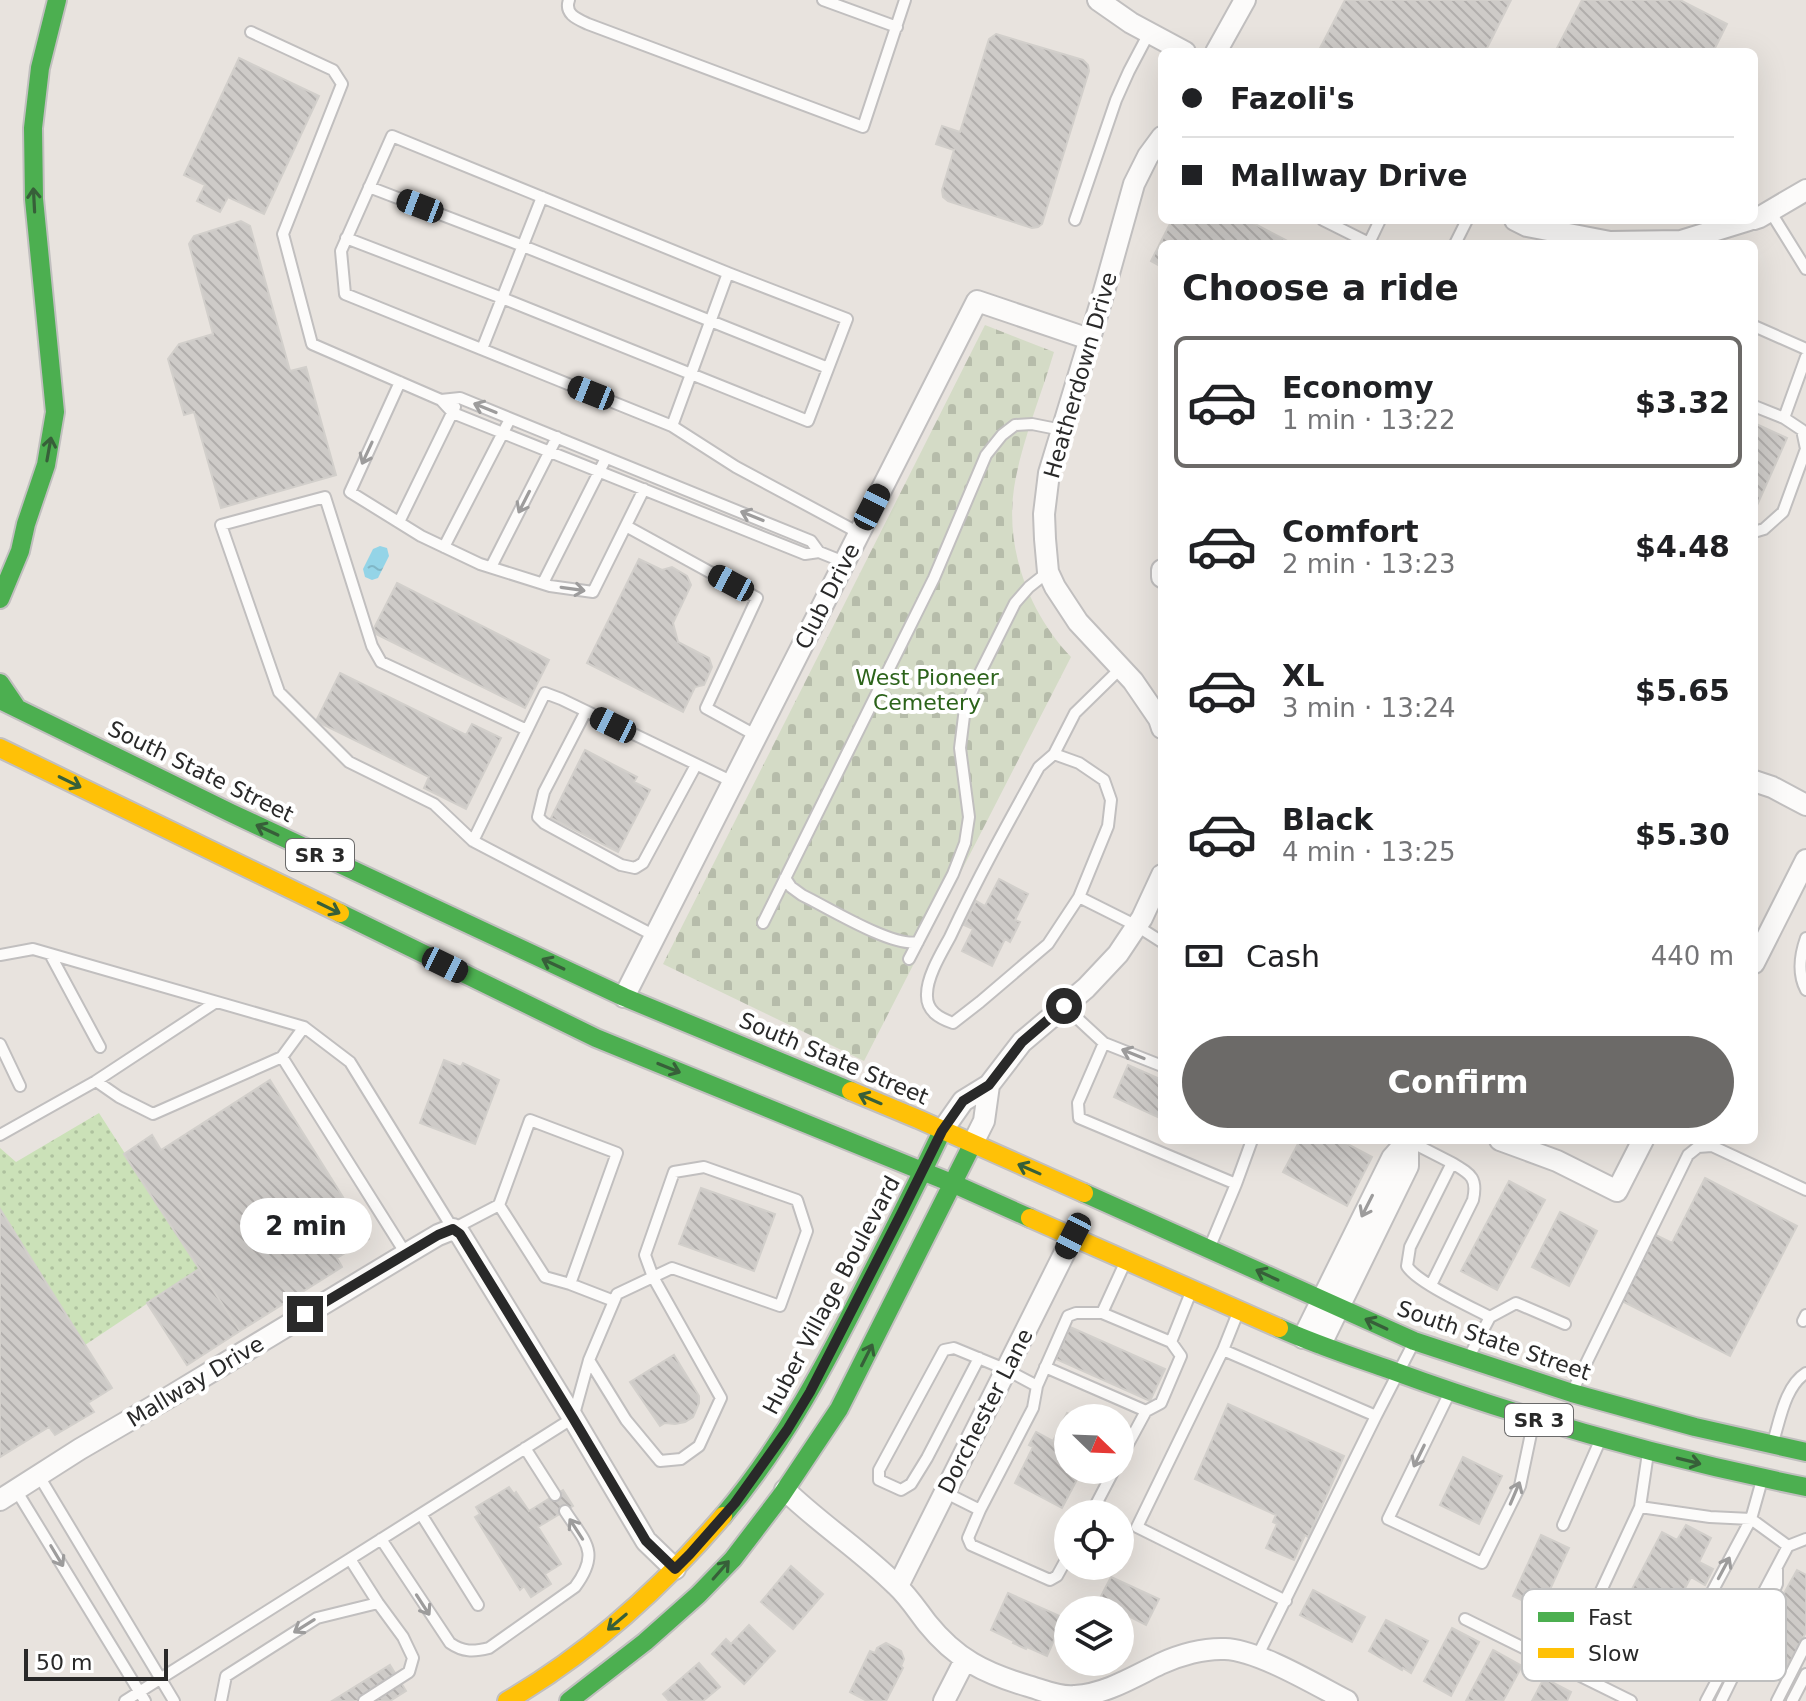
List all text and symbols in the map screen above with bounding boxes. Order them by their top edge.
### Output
text: Fazoli's [1230,81,1355,116]
text: Mallway Drive [1230,158,1468,193]
car [393,186,447,226]
one-way arrow [27,187,42,214]
text: Choose a ride [1182,267,1459,308]
street label: Heatherdown Drive [1039,269,1122,481]
icon: car [1186,366,1258,438]
text: Economy [1282,370,1434,405]
car [564,373,618,413]
text: $3.32 [1635,385,1730,420]
one-way arrow [473,400,498,415]
text: 1 min · 13:22 [1282,405,1456,435]
one-way arrow [42,437,57,462]
one-way arrow [359,441,374,465]
car [850,480,894,534]
one-way arrow [516,490,531,514]
one-way arrow [740,508,765,523]
icon: car [1186,510,1258,582]
text: Comfort [1282,514,1419,549]
text: $4.48 [1635,529,1730,564]
street label: Club Drive [790,539,865,653]
text: 2 min · 13:23 [1282,549,1456,579]
car [704,561,758,605]
one-way arrow [560,582,585,597]
icon: car [1186,654,1258,726]
text: XL [1282,658,1324,693]
park label: West Pioneer Cemetery [855,665,1000,715]
text: $5.65 [1635,673,1730,708]
text: 3 min · 13:24 [1282,693,1456,723]
car [586,704,640,746]
street label: South State Street [104,716,298,827]
one-way arrow [58,775,82,790]
icon: car [1186,798,1258,870]
text: Black [1282,802,1373,837]
text: $5.30 [1635,817,1730,852]
one-way arrow [255,822,279,837]
text: 4 min · 13:25 [1282,837,1456,867]
road number: SR 3 [286,839,354,871]
one-way arrow [317,901,341,916]
icon: cash [1182,934,1226,978]
text: Cash [1246,939,1320,974]
text: 440 m [1651,941,1734,971]
car [418,944,472,986]
one-way arrow [542,956,566,971]
route start [1046,988,1082,1024]
street label: South State Street [735,1007,932,1110]
button: Confirm [1182,1036,1734,1128]
one-way arrow [1121,1046,1146,1060]
one-way arrow [656,1062,681,1076]
one-way arrow [858,1091,883,1105]
one-way arrow [1018,1161,1042,1176]
street label: Huber Village Boulevard [758,1172,905,1419]
one-way arrow [1359,1194,1374,1218]
callout: 2 min [239,1198,371,1254]
car [1051,1209,1095,1263]
text: 2 min [265,1211,347,1241]
one-way arrow [1255,1266,1280,1281]
route end [287,1296,323,1332]
street label: South State Street [1394,1296,1594,1385]
one-way arrow [1364,1316,1388,1331]
street label: Dorchester Lane [933,1325,1038,1498]
street label: Mallway Drive [122,1331,268,1432]
one-way arrow [860,1344,875,1368]
north arrow [1054,1404,1134,1484]
map controls [1054,1404,1134,1676]
road number: SR 3 [1505,1404,1573,1436]
one-way arrow [1410,1443,1426,1467]
one-way arrow [1675,1455,1701,1470]
one-way arrow [1509,1482,1524,1506]
button: locate [1054,1500,1134,1580]
one-way arrow [568,1518,585,1540]
one-way arrow [49,1544,65,1567]
one-way arrow [1717,1556,1733,1580]
one-way arrow [712,1560,730,1580]
legend [1522,1589,1786,1681]
one-way arrow [416,1593,432,1616]
button: layers [1054,1596,1134,1676]
text: Fast [1588,1605,1633,1630]
one-way arrow [607,1613,628,1631]
one-way arrow [293,1619,316,1635]
text: Slow [1588,1641,1640,1666]
scale bar [24,1645,168,1681]
text: 50 m [36,1650,92,1675]

